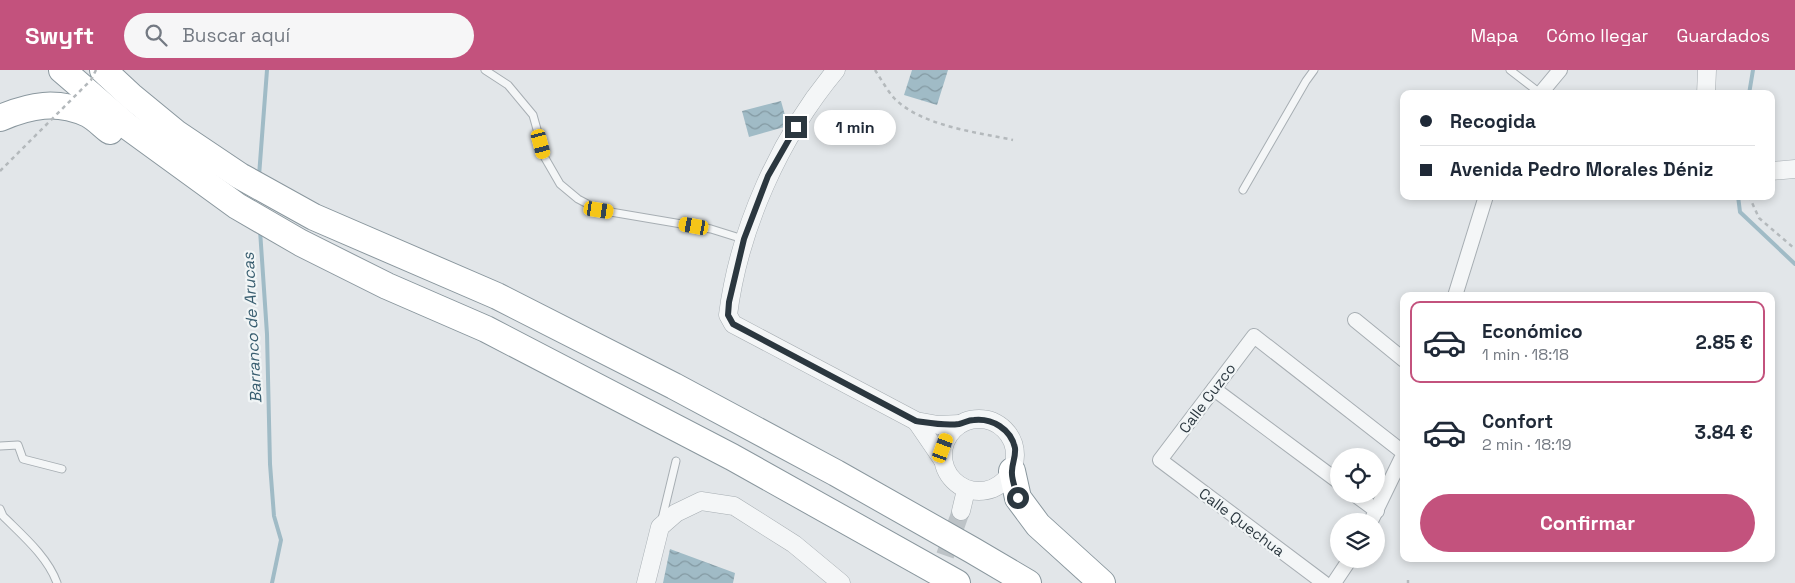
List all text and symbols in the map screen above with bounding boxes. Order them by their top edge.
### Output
search box [124,13,474,58]
text: Swyft [25,20,94,51]
icon: search [142,21,170,49]
text: Buscar aquí [182,23,290,48]
text: Mapa [1470,24,1518,47]
text: Cómo llegar [1546,24,1648,47]
text: Guardados [1676,24,1770,47]
text: Recogida [1450,109,1536,134]
callout: 1 min [814,110,896,144]
route end [785,116,807,138]
text: 1 min [835,117,875,138]
car [529,128,552,160]
text: Avenida Pedro Morales Déniz [1450,157,1713,182]
car [583,200,614,220]
car [677,216,710,236]
water label: Barranco de Arucas [238,252,266,404]
text: Económico [1482,319,1583,344]
icon: car [1422,320,1467,365]
text: 2.85 € [1696,330,1753,355]
text: 1 min · 18:18 [1482,344,1569,365]
street label: Calle Cuzco [1174,359,1240,437]
text: Confort [1482,409,1553,434]
icon: car [1422,410,1467,455]
text: 3.84 € [1695,420,1753,445]
car [930,431,955,465]
text: 2 min · 18:19 [1482,434,1572,455]
map controls [1330,448,1385,568]
button: locate [1330,448,1385,503]
street label: Calle Quechua [1195,484,1289,561]
route start [1007,487,1029,509]
button: Confirmar [1420,494,1755,552]
button: layers [1330,513,1385,568]

